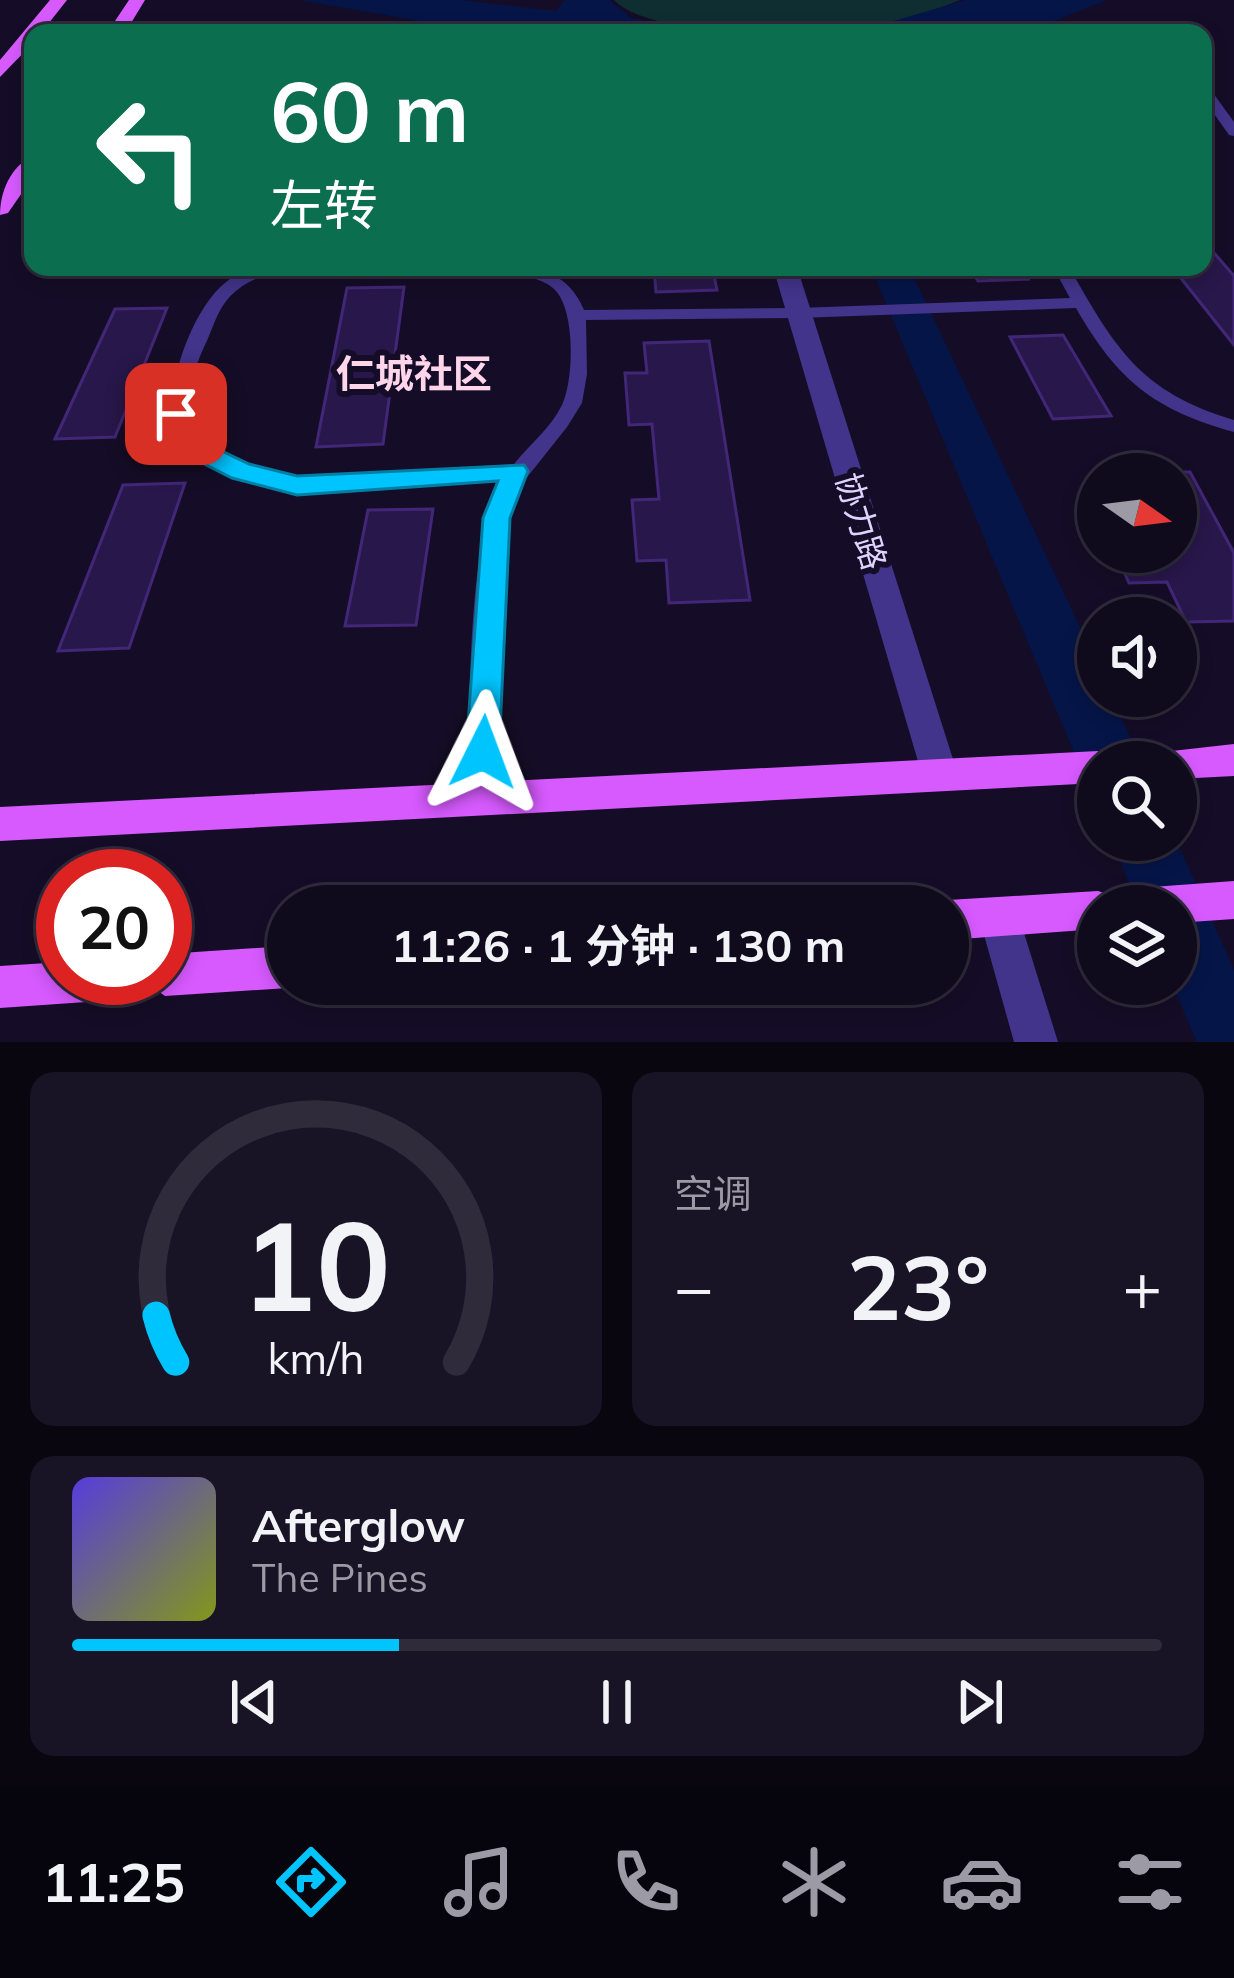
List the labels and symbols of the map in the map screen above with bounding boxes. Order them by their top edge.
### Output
district label: 仁城社区 [336,349,492,398]
pin [125,363,227,465]
north arrow [1077,453,1197,573]
street label: 协力路 [828,468,896,574]
position arrow [420,689,546,815]
speed limit sign: 20 [36,849,192,1005]

